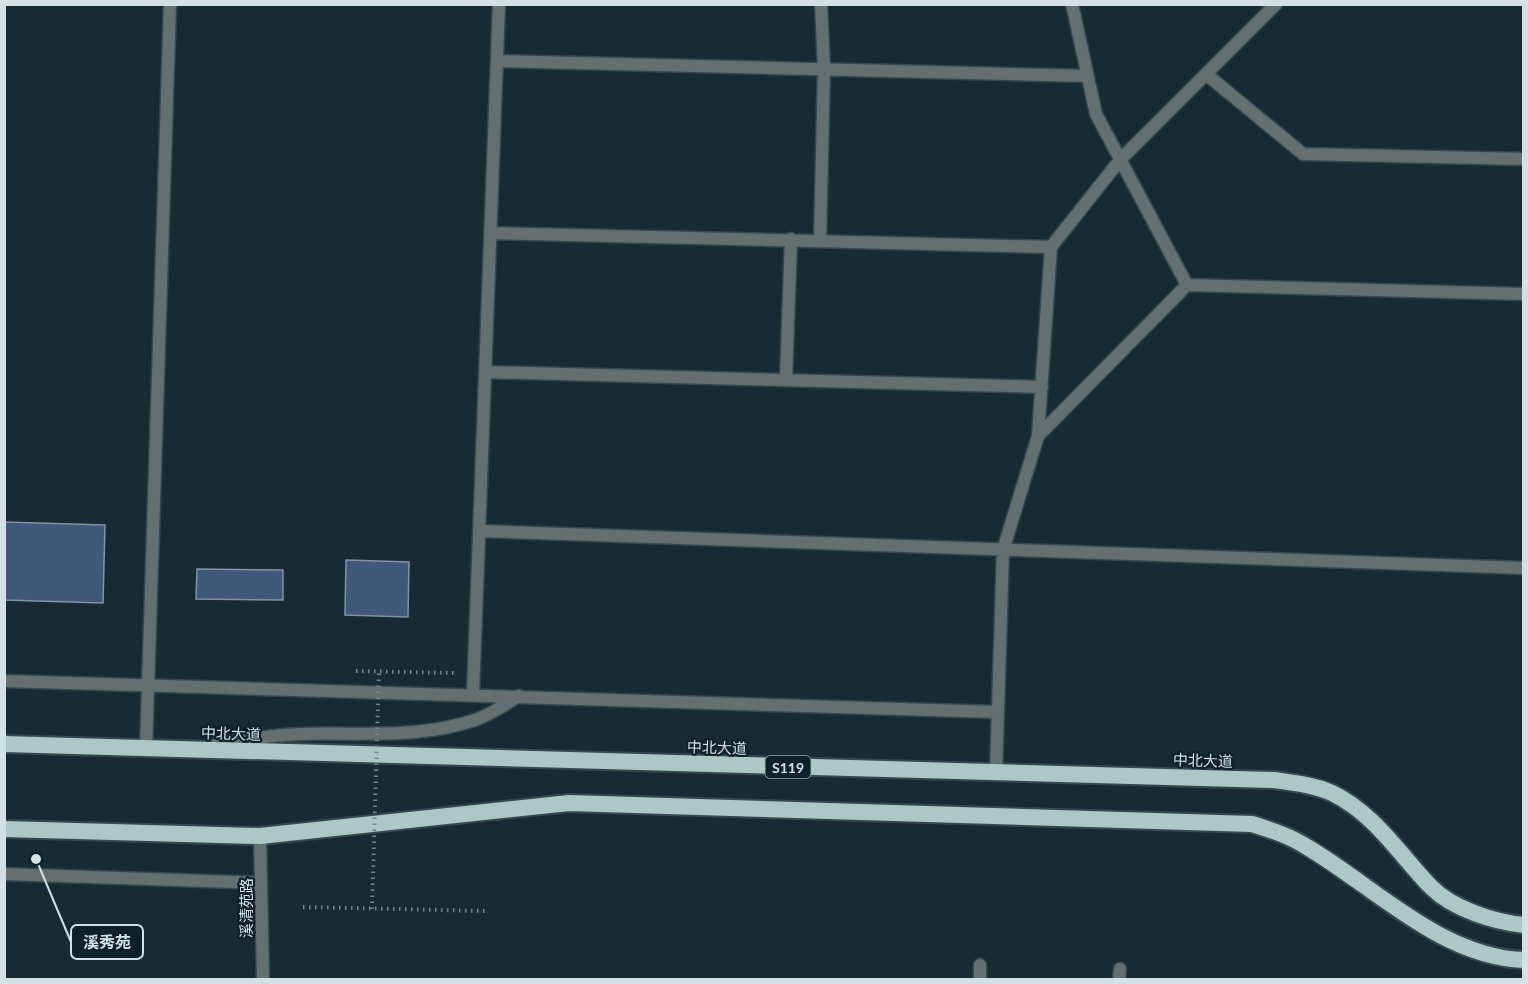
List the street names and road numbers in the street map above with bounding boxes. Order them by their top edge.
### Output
street label: 中北大道 [201,723,261,743]
street label: 中北大道 [687,737,747,757]
street label: 中北大道 [1173,750,1233,770]
road number: S119 [766,756,810,778]
street label: 溪清苑路 [237,878,255,938]

